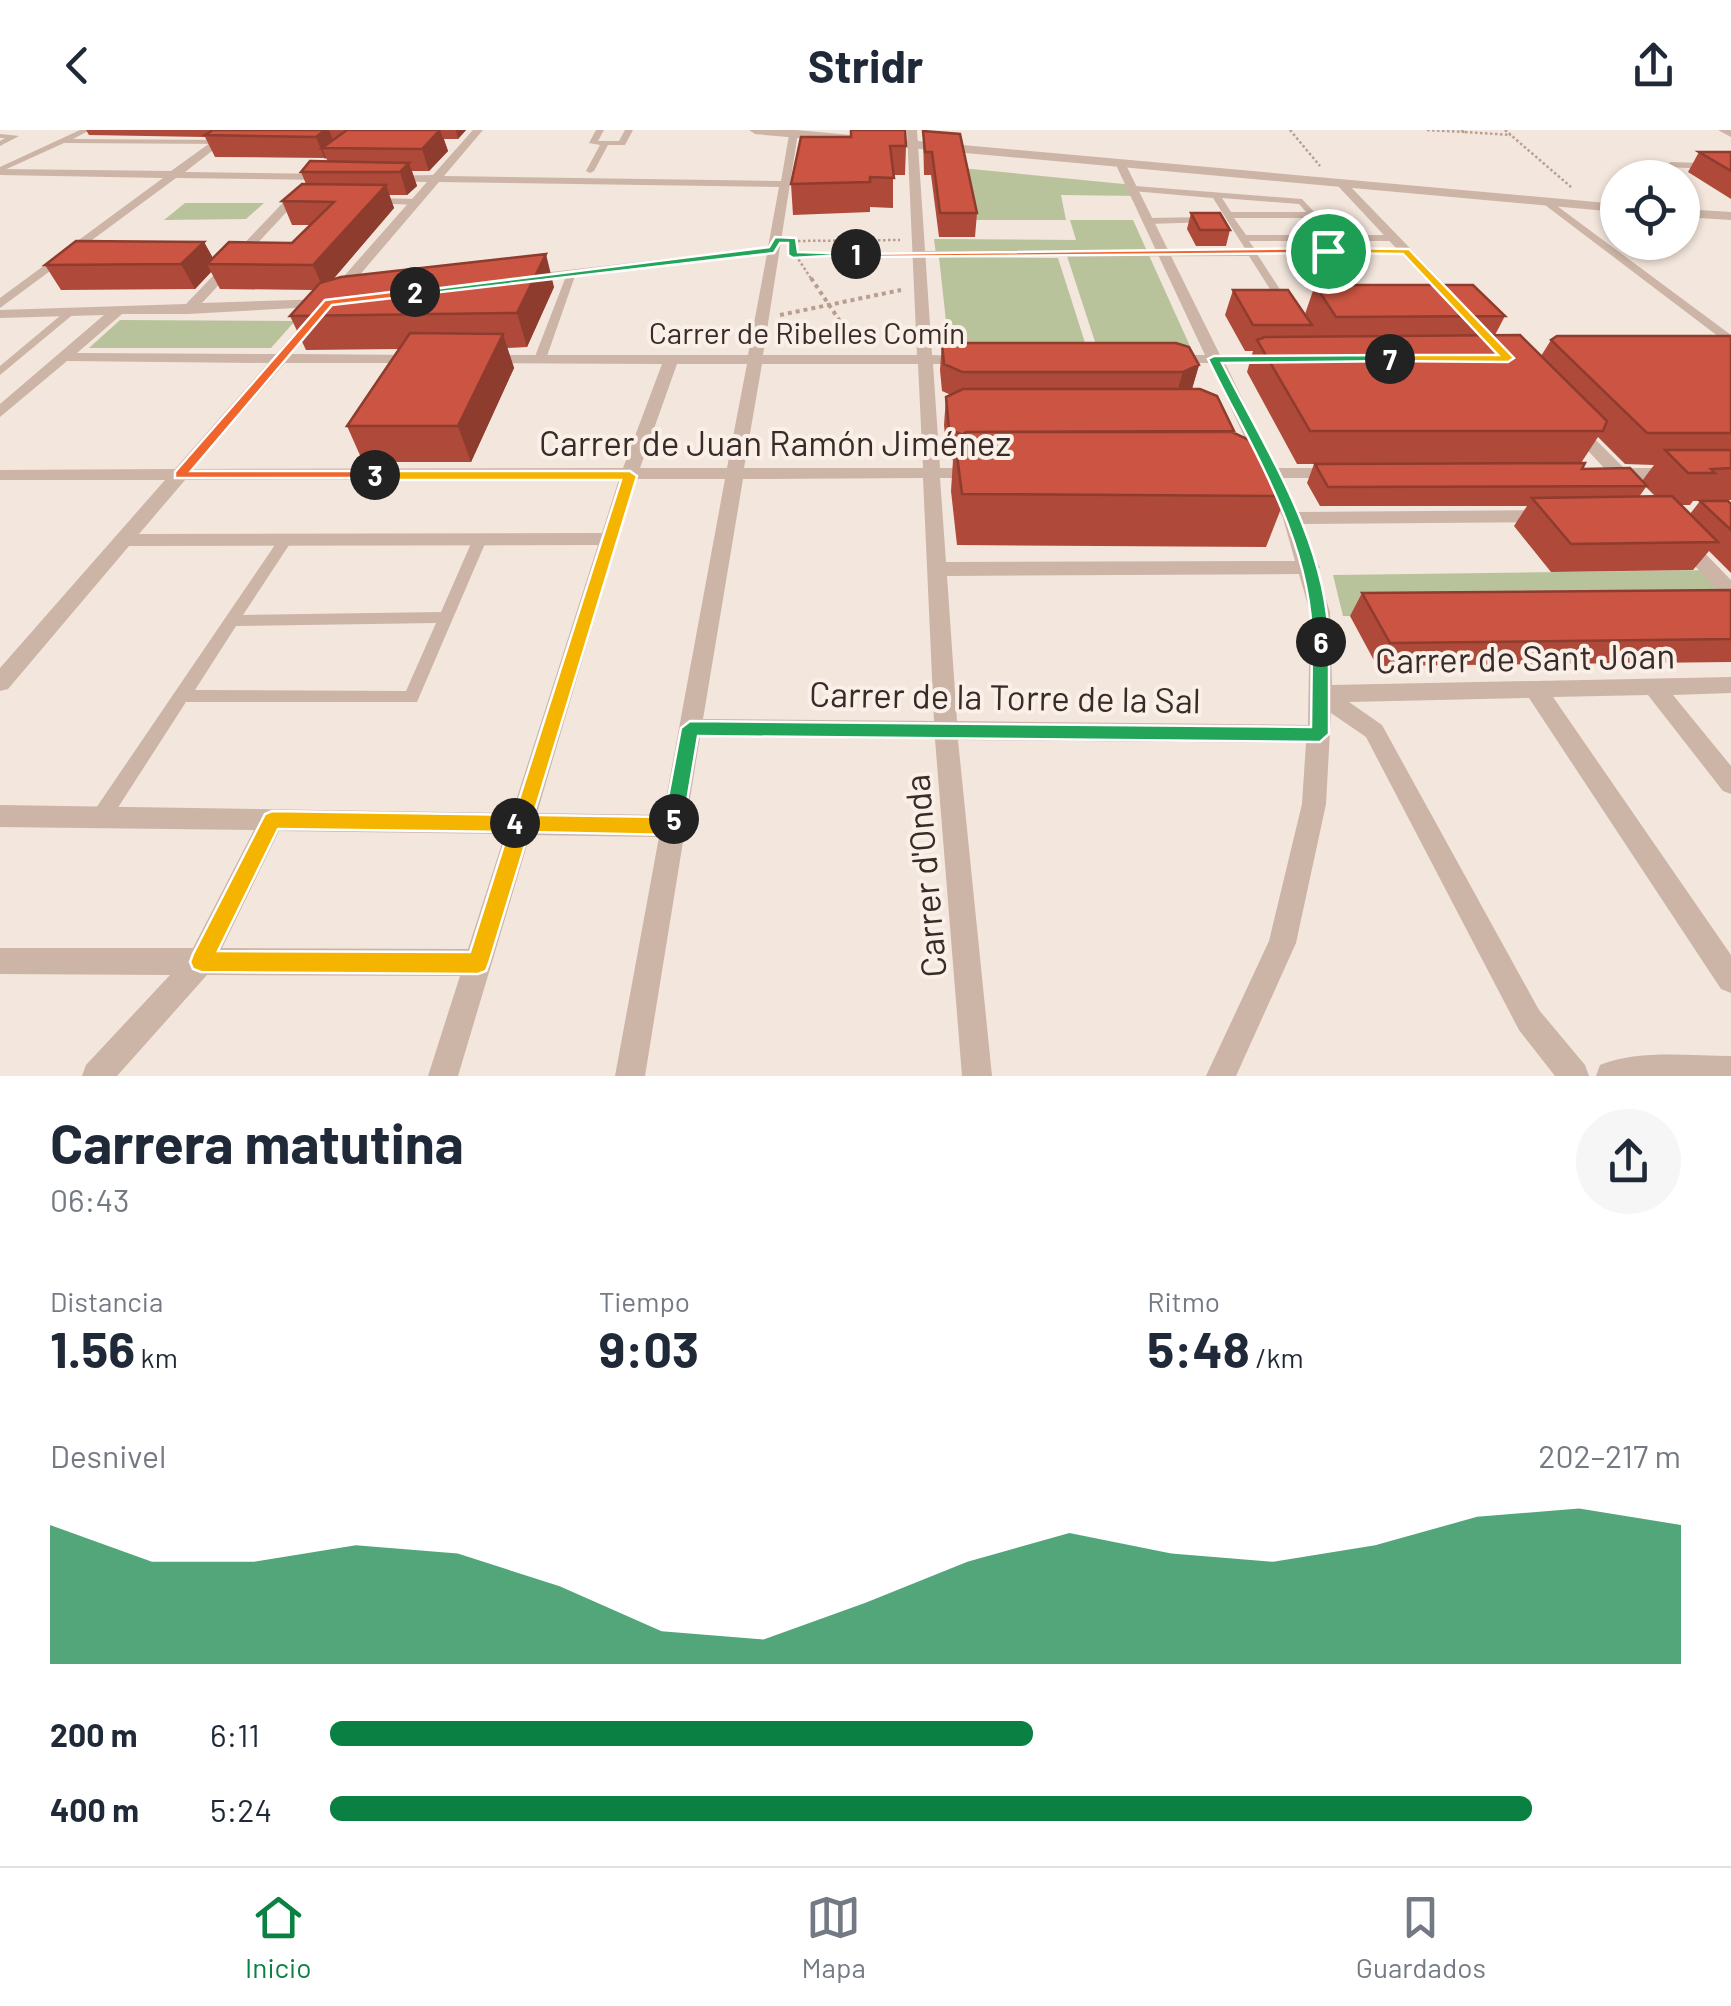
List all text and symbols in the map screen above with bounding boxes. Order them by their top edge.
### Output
icon: back [50,38,105,93]
text: Stridr [808,38,923,92]
icon: share [1626,38,1681,93]
map controls [1600,160,1700,260]
button: locate [1600,160,1700,260]
pin [1286,209,1371,294]
icon: arrive [1301,224,1356,279]
pin: 1 [831,229,881,279]
text: 1 [851,237,861,271]
pin: 2 [390,267,440,317]
text: 2 [407,275,423,309]
street label: Carrer de Ribelles Comín [649,314,965,350]
pin: 7 [1365,334,1415,384]
text: 7 [1383,342,1397,376]
street label: Carrer de Juan Ramón Jiménez [539,421,1011,463]
pin: 3 [350,450,400,500]
text: 3 [367,458,383,492]
pin: 6 [1296,617,1346,667]
text: 6 [1313,625,1329,659]
street label: Carrer de Sant Joan [1375,633,1675,681]
street label: Carrer de la Torre de la Sal [809,672,1201,720]
street label: Carrer d'Onda [894,773,954,979]
pin: 5 [649,794,699,844]
pin: 4 [490,798,540,848]
text: 5 [666,802,682,836]
text: 4 [507,806,523,840]
text: Carrera matutina [50,1109,464,1175]
button: share [1576,1109,1681,1214]
text: 06:43 [50,1180,130,1218]
text: Distancia [50,1284,163,1318]
text: Tiempo [599,1284,690,1318]
text: Ritmo [1147,1284,1220,1318]
text: 1.56 [50,1318,135,1378]
text: 9:03 [599,1318,699,1378]
text: 5:48 [1147,1318,1250,1378]
text: km [135,1340,178,1374]
text: /km [1250,1340,1304,1374]
text: Desnivel [50,1436,166,1474]
text: 202–217 m [1538,1436,1681,1474]
text: 200 m [50,1715,138,1753]
text: 6:11 [210,1715,260,1753]
text: 400 m [50,1790,139,1828]
text: 5:24 [210,1790,272,1828]
tab: Inicio [245,1890,312,1984]
tab: Mapa [802,1890,866,1984]
tab: Guardados [1356,1890,1486,1984]

